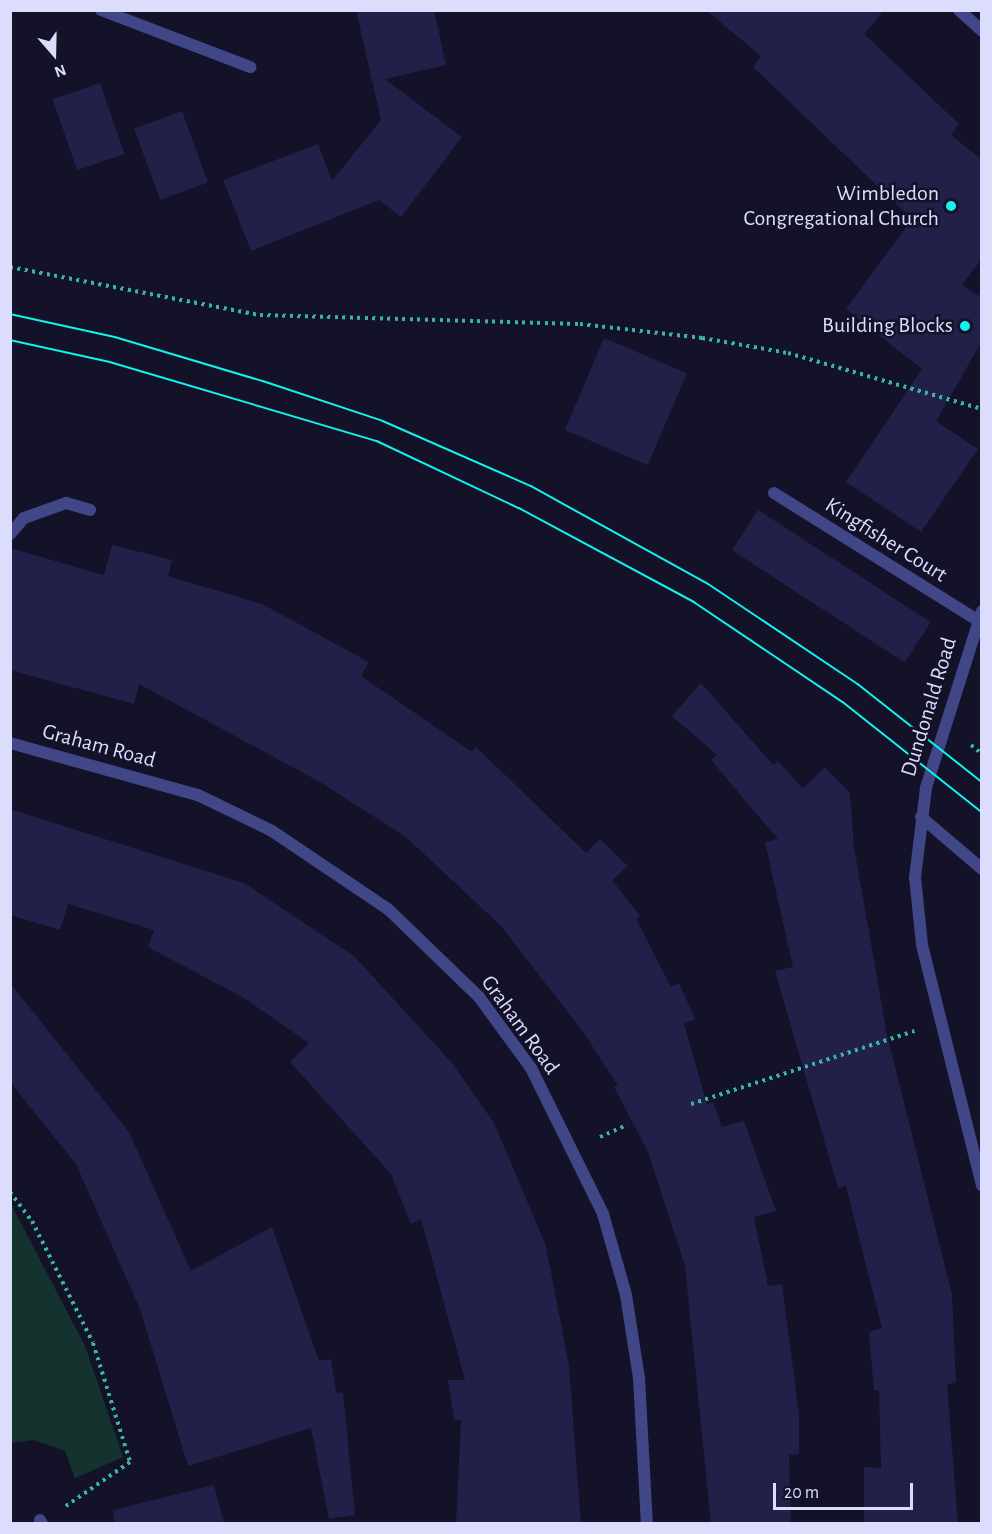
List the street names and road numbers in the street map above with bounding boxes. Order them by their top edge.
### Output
street label: Kingfisher Court [820,492,952,588]
street label: Dundonald Road [895,634,963,780]
street label: Graham Road [39,718,159,774]
street label: Graham Road [475,970,565,1080]

